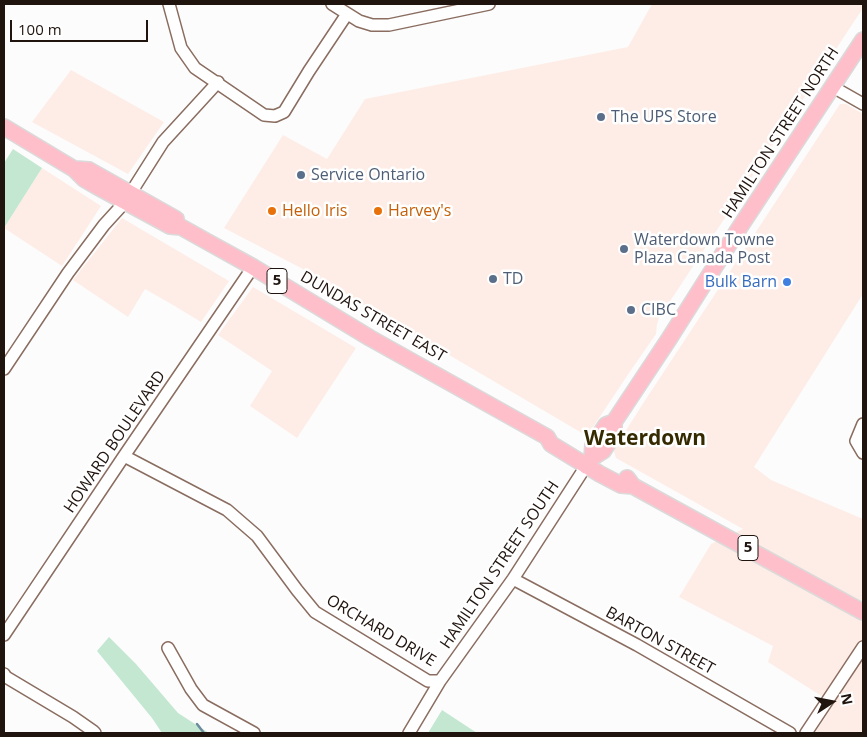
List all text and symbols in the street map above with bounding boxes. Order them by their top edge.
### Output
scale bar [12,10,150,42]
text: 100 m [18,19,62,39]
street label: HAMILTON STREET NORTH [719,44,843,222]
place label: The UPS Store [611,107,717,127]
marker: The UPS Store [595,111,607,123]
place label: Service Ontario [311,165,425,185]
marker: Service Ontario [295,169,307,181]
place label: Hello Iris [282,201,347,221]
place label: Harvey's [388,201,451,221]
marker: Hello Iris [266,205,278,217]
marker: Harvey's [372,205,384,217]
place label: Waterdown Towne Plaza Canada Post [634,230,774,268]
marker: Waterdown Towne Plaza Canada Post [618,243,630,255]
street label: DUNDAS STREET EAST [297,267,449,367]
road number: 5 [267,268,287,294]
place label: TD [503,269,523,289]
place label: Bulk Barn [705,272,777,292]
marker: TD [487,273,499,285]
marker: Bulk Barn [781,276,793,288]
place label: CIBC [641,300,676,320]
marker: CIBC [625,304,637,316]
street label: HOWARD BOULEVARD [60,367,170,517]
district label: Waterdown [584,426,706,452]
street label: HAMILTON STREET SOUTH [437,477,563,653]
road number: 5 [738,536,758,560]
street label: ORCHARD DRIVE [323,591,439,671]
street label: BARTON STREET [602,603,718,679]
north arrow [807,677,857,727]
text: N [837,692,858,706]

